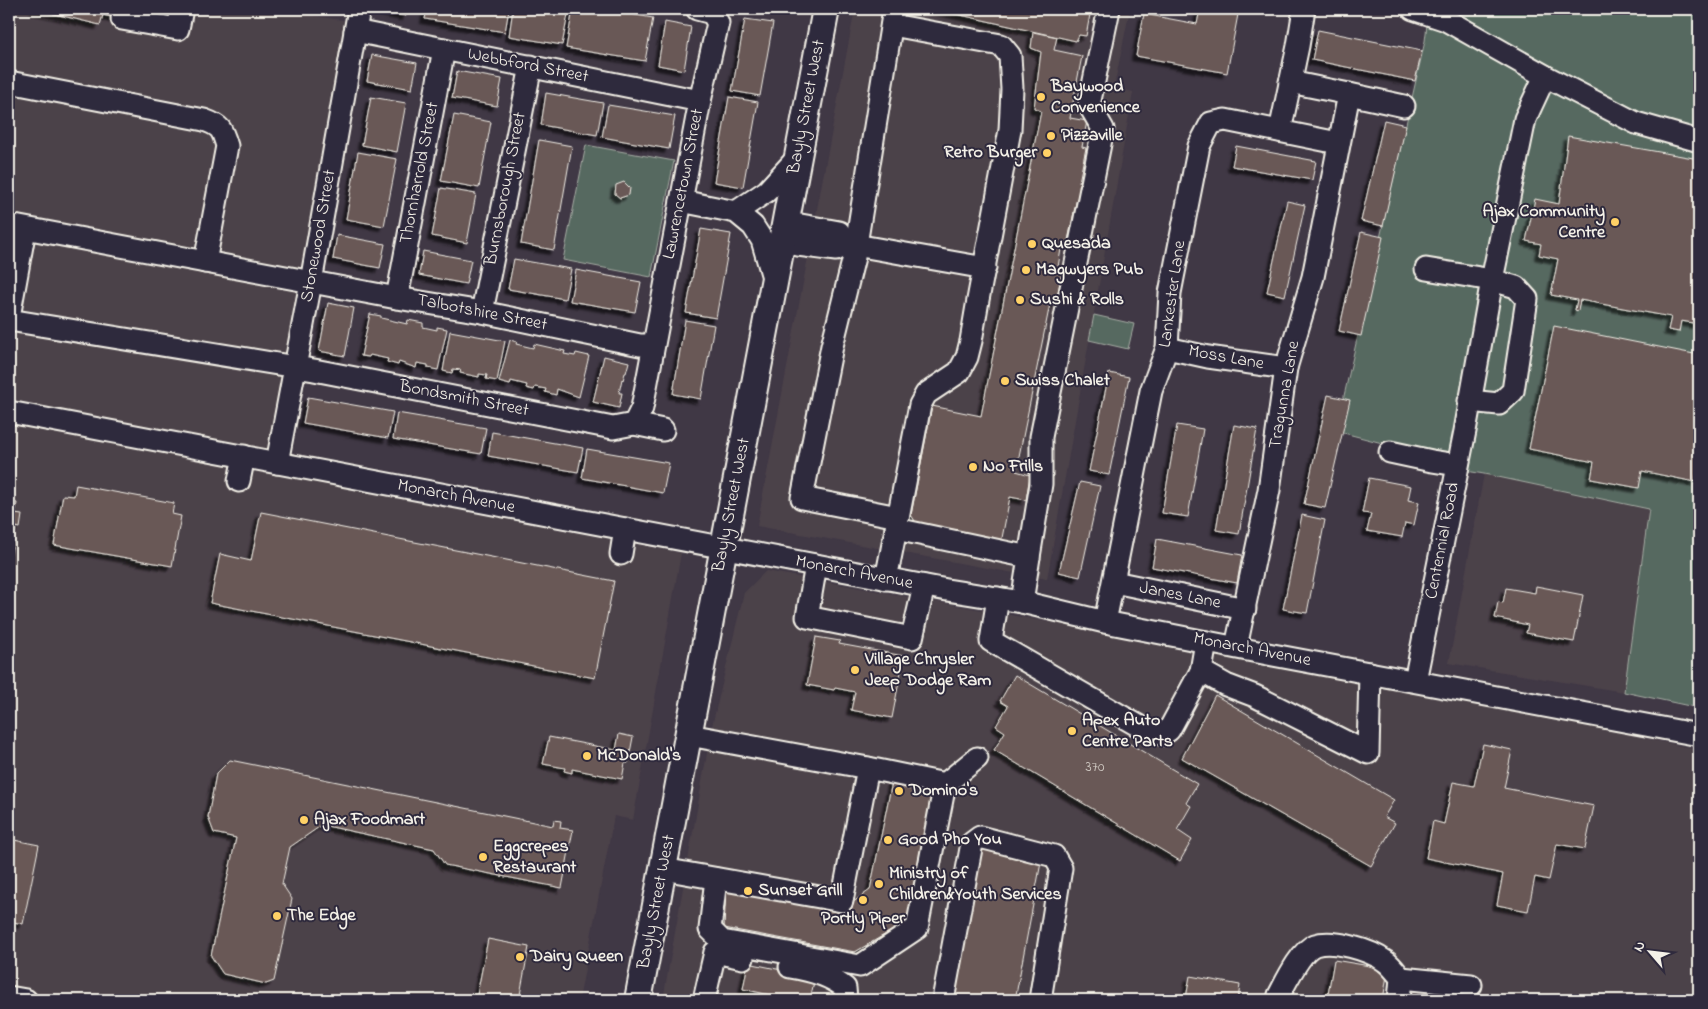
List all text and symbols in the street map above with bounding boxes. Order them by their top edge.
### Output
street label: Bayly Street West [781,38,833,177]
street label: Webbford Street [465,42,591,90]
place label: Baywood Convenience [1050,74,1141,121]
marker: Baywood Convenience [1035,91,1047,103]
street label: Thornharrold Street [394,100,446,246]
street label: Lawrencetown Street [657,107,711,261]
street label: Burnsborough Street [478,110,535,269]
place label: Pizzaville [1061,123,1124,149]
marker: Pizzaville [1045,130,1057,142]
place label: Retro Burger [944,140,1037,167]
marker: Retro Burger [1041,147,1053,159]
street label: Stonewood Street [295,168,343,304]
place label: Ajax Community Centre [1482,199,1606,246]
marker: Ajax Community Centre [1609,216,1621,228]
place label: Quesada [1042,231,1111,257]
marker: Quesada [1026,238,1038,250]
street label: Lankester Lane [1153,238,1194,349]
place label: Magwyers Pub [1036,257,1143,284]
marker: Magwyers Pub [1020,264,1032,276]
place label: Sushi & Rolls [1030,287,1124,313]
street label: Talbotshire Street [415,288,549,338]
marker: Sushi & Rolls [1014,294,1026,306]
street label: Tragunna Lane [1263,338,1308,451]
street label: Moss Lane [1186,339,1267,378]
place label: Swiss Chalet [1015,368,1111,394]
street label: Bondsmith Street [396,374,531,424]
marker: Swiss Chalet [999,375,1011,387]
street label: Bayly Street West [706,436,758,575]
place label: No Frills [983,454,1043,480]
marker: No Frills [967,461,979,473]
street label: Monarch Avenue [395,473,518,521]
street label: Centennial Road [1419,480,1467,602]
street label: Monarch Avenue [793,549,916,597]
street label: Janes Lane [1137,575,1224,617]
street label: Monarch Avenue [1191,626,1314,674]
place label: Village Chrysler Jeep Dodge Ram [864,647,991,695]
marker: Village Chrysler Jeep Dodge Ram [849,664,861,676]
place label: Apex Auto Centre Parts [1082,708,1173,755]
marker: Apex Auto Centre Parts [1066,725,1078,737]
place label: McDonald's [597,743,681,769]
marker: McDonald's [581,750,593,762]
house number: 370 [1086,756,1105,778]
place label: Domino's [908,778,978,804]
marker: Domino's [893,785,905,797]
place label: Ajax Foodmart [314,807,426,833]
marker: Ajax Foodmart [298,814,310,826]
place label: Good Pho You [898,827,1002,853]
street label: Bayly Street West [631,833,683,972]
place label: Eggcrepes Restaurant [493,834,577,881]
marker: Good Pho You [882,834,894,846]
marker: Eggcrepes Restaurant [477,851,489,863]
place label: Ministry of Children&Youth Services [889,861,1062,908]
place label: Sunset Grill [758,878,843,904]
marker: Ministry of Children&Youth Services [873,878,885,890]
marker: Sunset Grill [742,885,754,897]
marker: Portly Piper [857,894,869,906]
place label: The Edge [287,903,357,930]
place label: Portly Piper [821,906,905,933]
marker: The Edge [271,910,283,922]
north arrow [1626,926,1676,976]
text: N [1628,937,1651,956]
place label: Dairy Queen [529,944,623,971]
marker: Dairy Queen [514,951,526,963]

